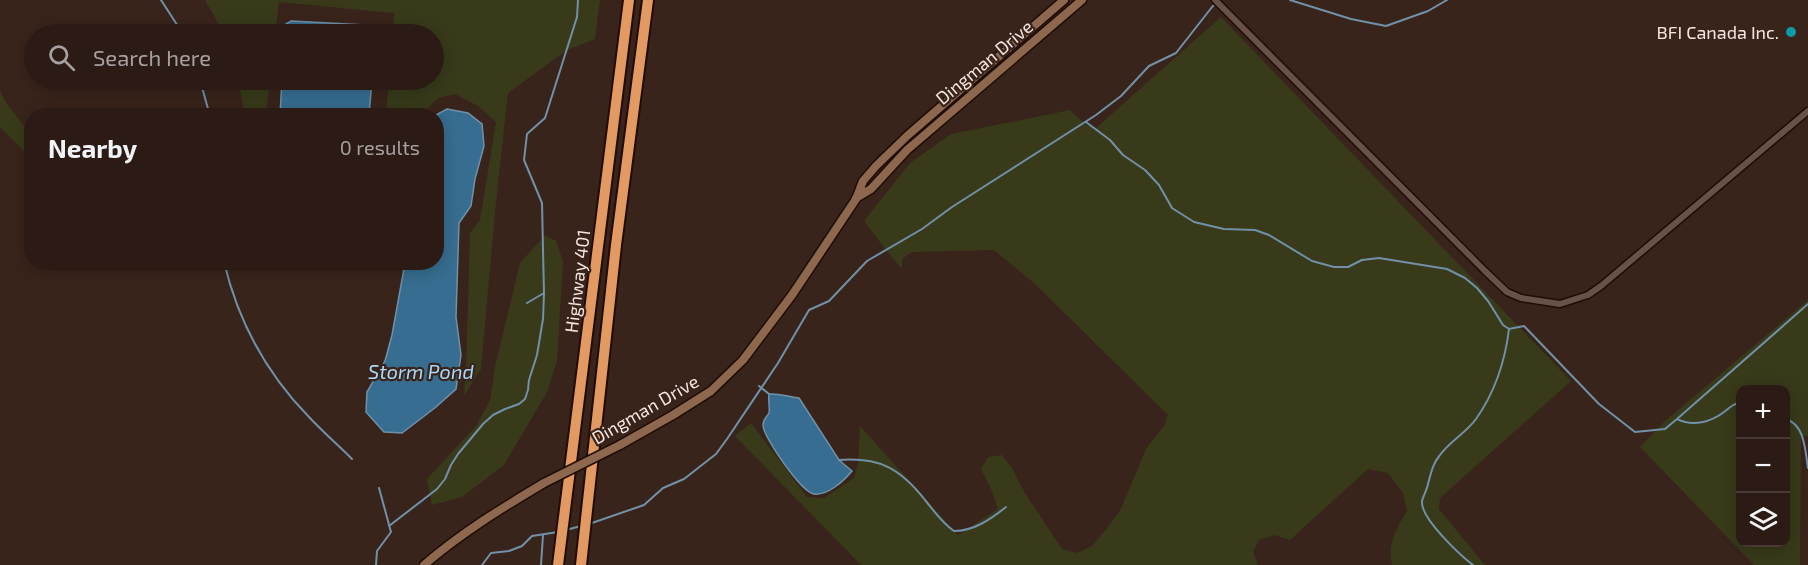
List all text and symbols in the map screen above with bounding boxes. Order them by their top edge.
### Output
street label: Dingman Drive [931,15,1037,109]
place label: BFI Canada Inc. [1657,21,1779,43]
search box [24,24,444,90]
marker: BFI Canada Inc. [1784,25,1798,39]
icon: search [45,41,78,74]
text: Search here [93,44,211,70]
text: Nearby [48,132,137,163]
text: 0 results [340,135,420,159]
street label: Highway 401 [560,228,594,334]
water label: Storm Pond [368,359,474,383]
street label: Dingman Drive [588,370,702,448]
map controls [1736,385,1790,547]
button: + [1736,385,1790,439]
button: − [1736,439,1790,493]
button: layers [1736,493,1790,547]

